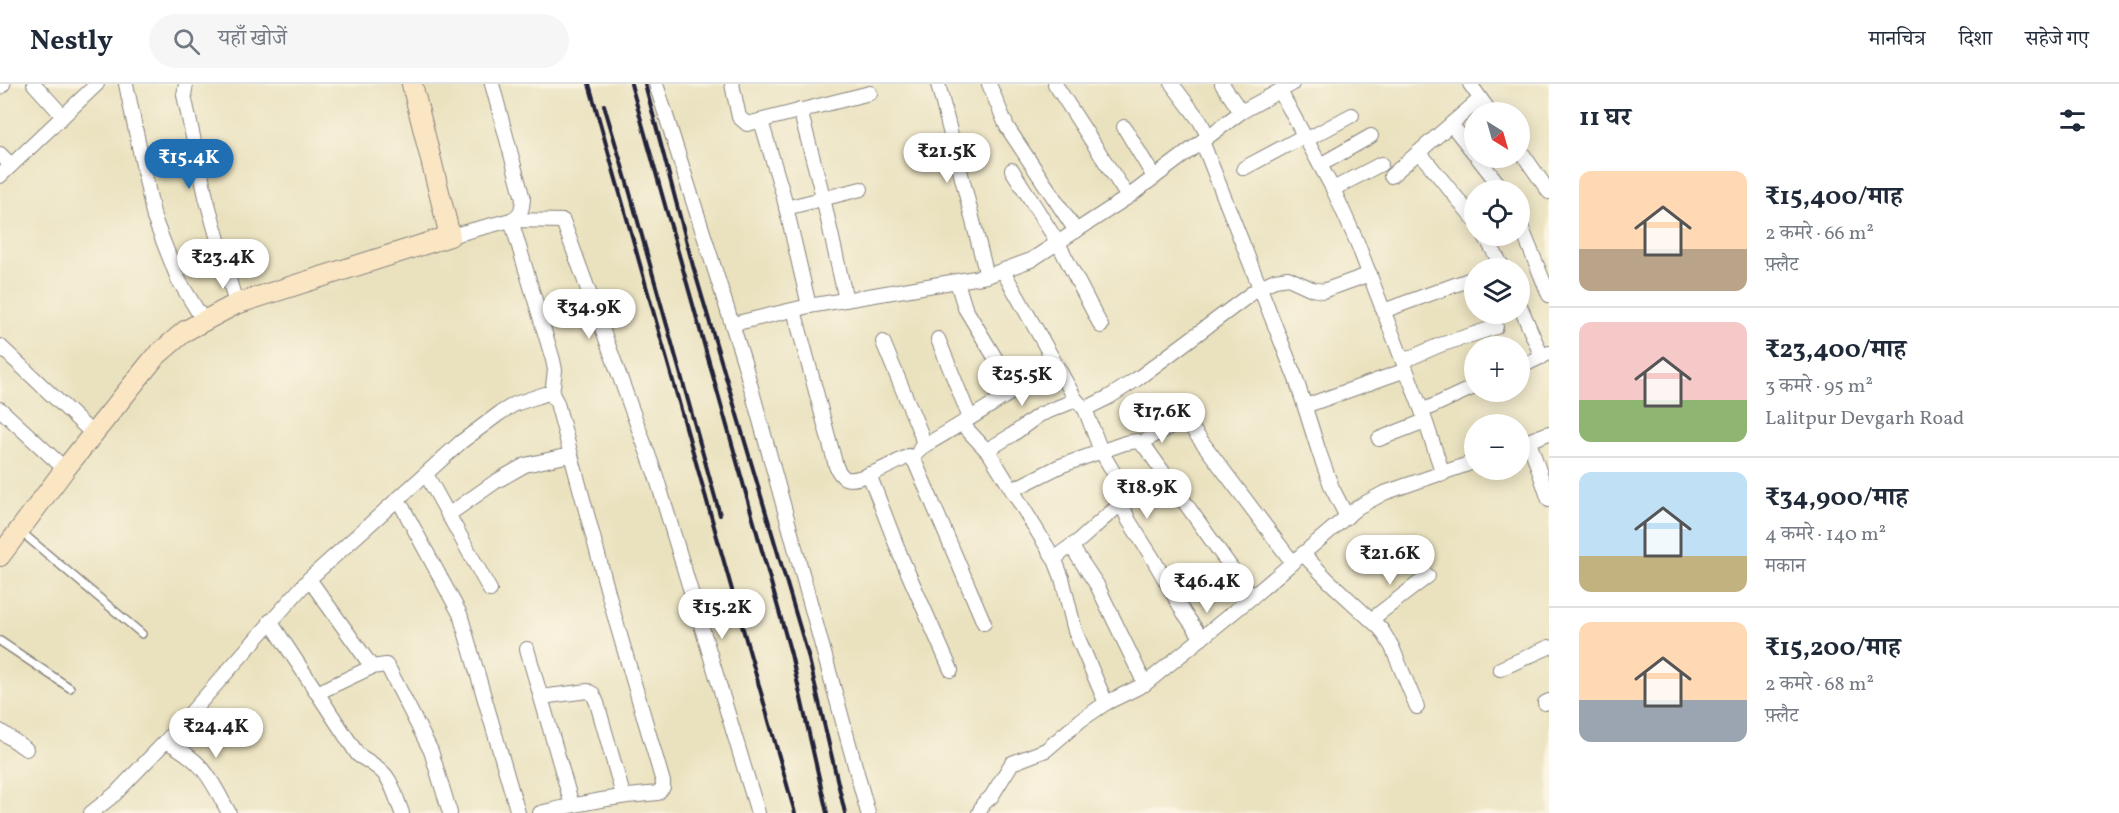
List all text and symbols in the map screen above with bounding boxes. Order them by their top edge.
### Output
search box [149,14,569,68]
text: Nestly [30,22,113,61]
text: यहाँ खोजें [218,24,287,55]
icon: search [170,25,203,58]
text: मानचित्र [1869,25,1926,54]
text: दिशा [1959,25,1992,54]
text: सहेजे गए [2025,25,2089,54]
text: 11 घर [1579,100,1631,136]
north arrow [1464,102,1530,168]
map controls [1464,102,1530,480]
icon: filters [2056,104,2089,137]
pin: ₹21.5K [898,133,996,184]
text: ₹21.5K [917,138,977,166]
pin: ₹15.4K [140,139,238,190]
text: ₹15.4K [158,144,220,172]
text: ₹15,400/माह [1765,179,1903,215]
button: locate [1464,180,1530,246]
icon: home [1627,195,1699,267]
text: 2 कमरे · 66 m² [1765,220,1874,248]
pin: ₹23.4K [174,239,272,290]
text: ₹23.4K [191,244,255,272]
text: फ़्लैट [1765,252,1798,280]
button: layers [1464,258,1530,324]
pin: ₹34.9K [540,289,638,340]
text: ₹34.9K [557,294,621,322]
text: ₹23,400/माह [1765,332,1906,368]
button: + [1464,336,1530,402]
icon: home [1627,346,1699,418]
pin: ₹25.5K [973,356,1071,407]
text: ₹25.5K [992,361,1052,389]
text: 3 कमरे · 95 m² [1765,373,1873,401]
pin: ₹17.6K [1113,393,1211,444]
text: ₹17.6K [1133,398,1191,426]
text: Lalitpur Devgarh Road [1765,405,1964,433]
button: − [1464,414,1530,480]
pin: ₹18.9K [1098,469,1196,520]
text: ₹18.9K [1117,474,1177,502]
text: ₹34,900/माह [1765,480,1908,516]
icon: home [1627,496,1699,568]
text: 4 कमरे · 140 m² [1765,521,1886,549]
pin: ₹21.6K [1341,535,1439,586]
text: ₹21.6K [1360,540,1420,568]
text: मकान [1765,553,1806,581]
pin: ₹46.4K [1158,563,1256,614]
text: ₹46.4K [1174,568,1240,596]
pin: ₹15.2K [673,589,771,640]
text: ₹15.2K [692,594,752,622]
text: ₹15,200/माह [1765,630,1901,666]
icon: home [1627,646,1699,718]
text: 2 कमरे · 68 m² [1765,671,1874,699]
text: फ़्लैट [1765,703,1798,731]
pin: ₹24.4K [167,708,265,759]
text: ₹24.4K [183,713,249,741]

